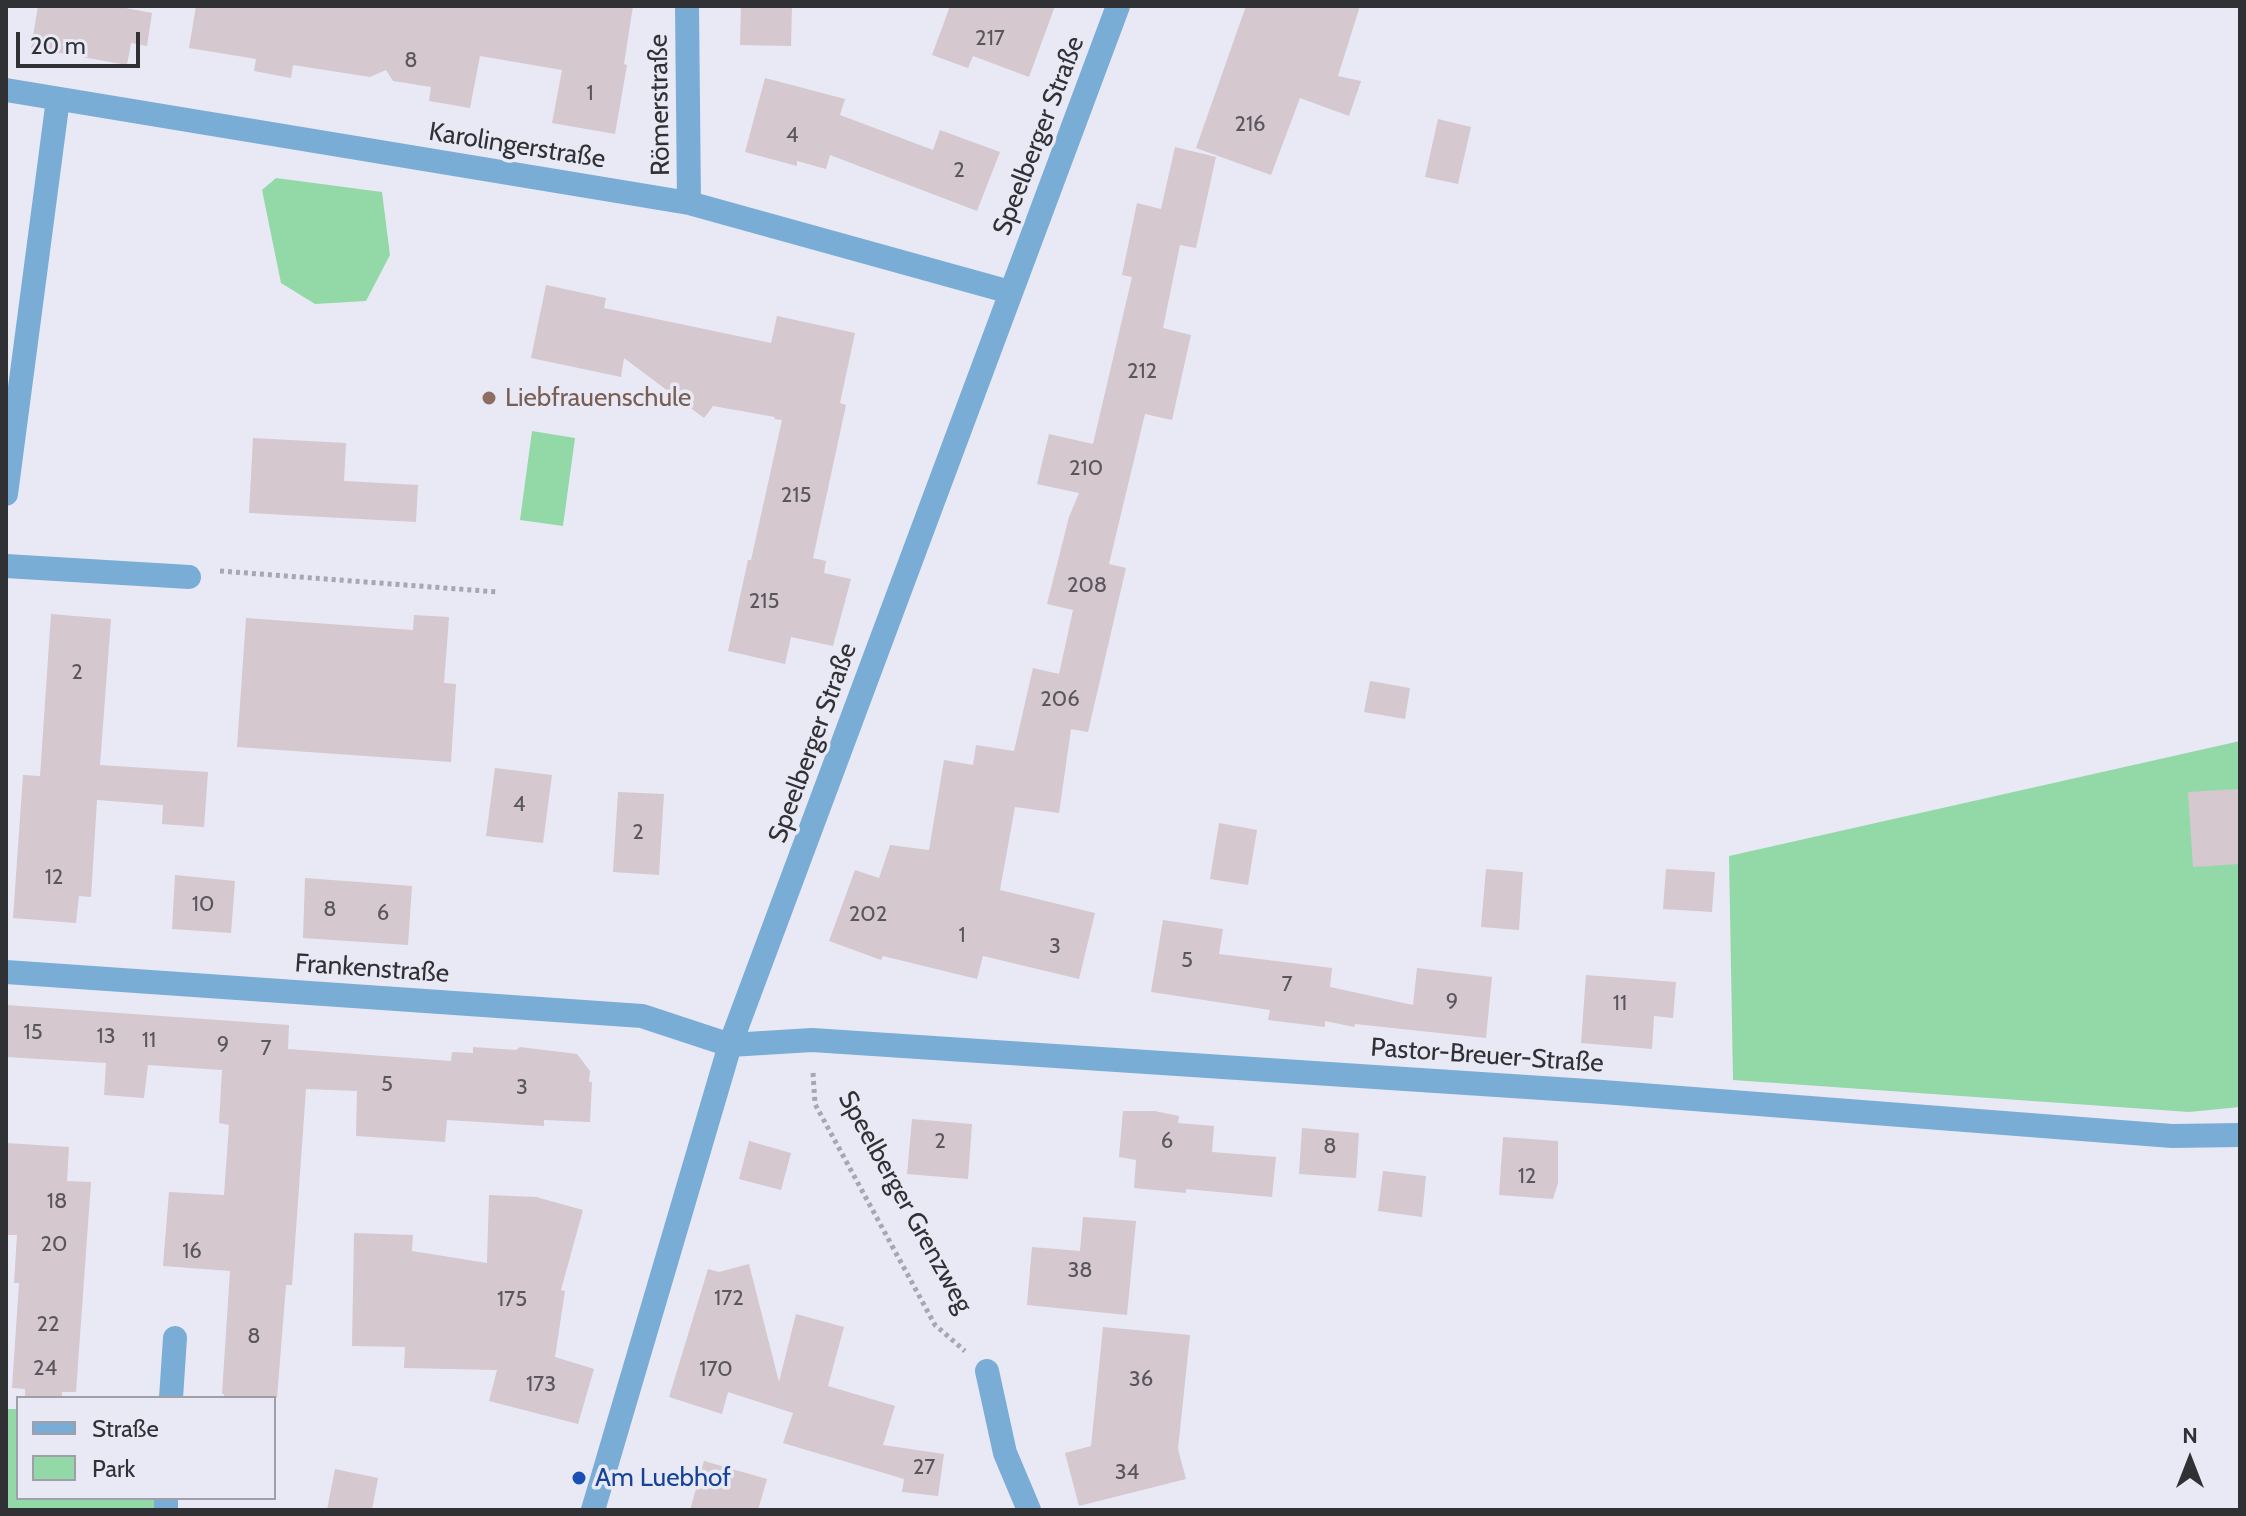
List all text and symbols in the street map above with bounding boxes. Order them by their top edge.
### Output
scale bar [20,16,144,66]
house number: 217 [975,26,1005,52]
text: 20 m [30,31,86,60]
street label: Speelberger Straße [987,32,1091,240]
street label: Römerstraße [643,34,677,176]
house number: 8 [404,48,418,74]
house number: 1 [586,81,594,107]
house number: 216 [1234,112,1266,138]
street label: Karolingerstraße [427,117,607,175]
house number: 4 [786,123,798,149]
house number: 2 [953,158,965,184]
house number: 212 [1127,359,1157,385]
place label: Liebfrauenschule [505,382,691,414]
marker: Liebfrauenschule [480,389,498,407]
house number: 210 [1069,456,1103,482]
house number: 215 [781,483,811,509]
house number: 208 [1067,573,1107,599]
house number: 215 [749,589,779,615]
street label: Speelberger Straße [762,639,864,847]
house number: 2 [71,660,83,686]
house number: 206 [1040,687,1080,713]
house number: 4 [513,792,525,818]
house number: 2 [632,820,644,846]
house number: 12 [45,865,63,891]
house number: 10 [192,892,214,918]
house number: 8 [323,897,337,923]
house number: 6 [377,901,389,927]
house number: 202 [849,902,887,928]
house number: 1 [958,923,966,949]
house number: 3 [1049,934,1061,960]
street label: Frankenstraße [294,948,450,990]
house number: 5 [1181,948,1193,974]
house number: 7 [1281,972,1293,998]
house number: 9 [1446,989,1458,1015]
house number: 11 [1613,991,1627,1017]
house number: 15 [23,1020,43,1046]
house number: 13 [96,1024,116,1050]
house number: 11 [142,1028,156,1054]
house number: 9 [217,1032,229,1058]
street label: Pastor-Breuer-Straße [1369,1032,1605,1080]
house number: 7 [260,1036,272,1062]
house number: 5 [381,1072,393,1098]
house number: 3 [516,1075,528,1101]
street label: Speelberger Grenzweg [831,1086,979,1318]
house number: 2 [934,1129,946,1155]
house number: 6 [1161,1129,1173,1155]
house number: 8 [1323,1134,1337,1160]
house number: 12 [1518,1164,1536,1190]
house number: 18 [47,1189,67,1215]
house number: 20 [41,1232,67,1258]
house number: 16 [182,1239,202,1265]
house number: 38 [1067,1258,1093,1284]
house number: 172 [714,1286,744,1312]
house number: 175 [497,1287,527,1313]
house number: 22 [36,1312,60,1338]
house number: 8 [247,1324,261,1350]
house number: 24 [33,1356,57,1382]
house number: 170 [699,1357,733,1383]
house number: 36 [1129,1367,1153,1393]
house number: 173 [526,1372,556,1398]
legend [16,1396,276,1500]
text: Straße [92,1414,159,1443]
north arrow [2150,1420,2230,1500]
text: N [2182,1422,2198,1449]
text: Park [92,1454,135,1483]
house number: 27 [913,1455,935,1481]
house number: 34 [1115,1460,1139,1486]
place label: Am Luebhof [595,1462,731,1494]
marker: Am Luebhof [570,1469,588,1487]

